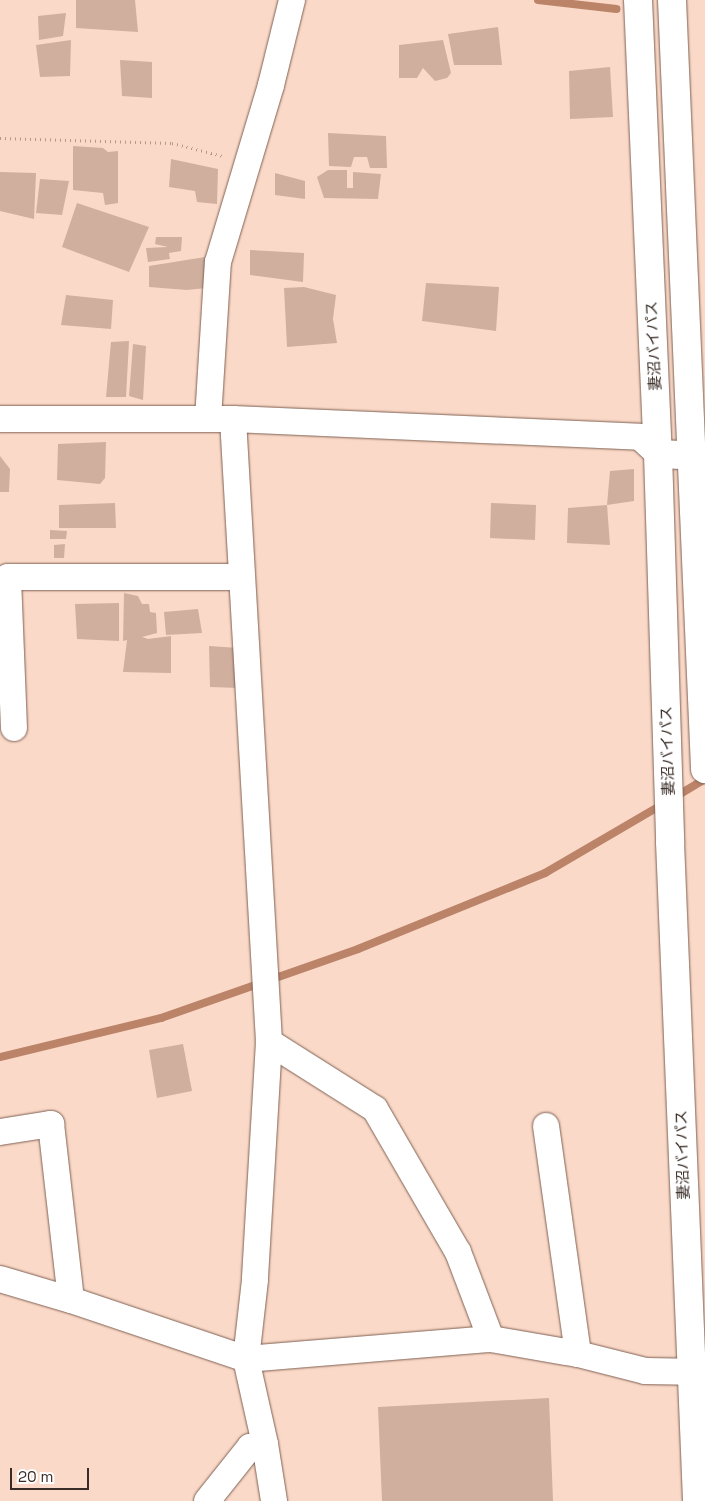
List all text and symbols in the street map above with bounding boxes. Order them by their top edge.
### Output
street label: 妻沼バイパス [642,301,664,391]
street label: 妻沼バイパス [656,706,678,796]
street label: 妻沼バイパス [671,1110,693,1200]
scale bar [12,1458,91,1490]
text: 20 m [18,1467,53,1486]

